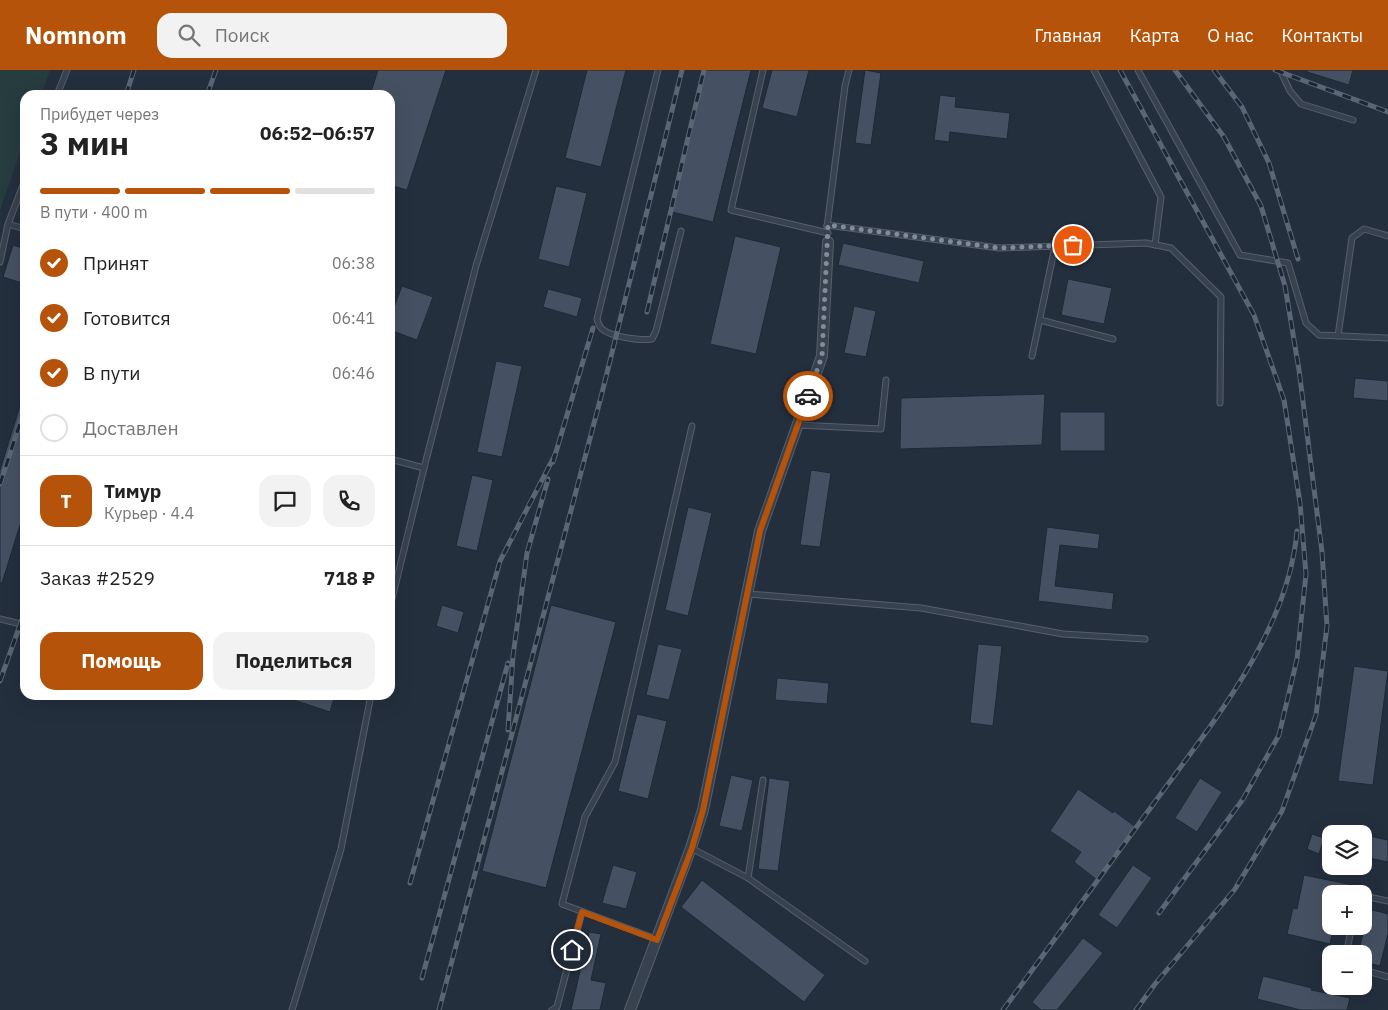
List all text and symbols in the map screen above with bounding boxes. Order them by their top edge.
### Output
search box [157,13,507,58]
text: Nomnom [25,19,127,51]
icon: search [175,21,203,49]
text: Поиск [215,23,270,47]
text: Главная [1034,24,1102,47]
text: Карта [1130,24,1179,47]
text: О нас [1207,24,1254,47]
text: Контакты [1282,24,1363,47]
text: Прибудет через [40,104,159,124]
text: 06:52–06:57 [260,121,375,145]
text: 3 мин [40,122,129,164]
text: В пути · 400 m [40,202,148,222]
pin [1052,224,1094,266]
icon: bag [1059,231,1087,259]
icon: check [40,249,68,277]
text: Принят [83,251,149,275]
text: 06:38 [332,253,375,273]
icon: check [40,304,68,332]
text: Готовится [83,306,171,330]
text: 06:41 [332,308,375,328]
icon: check [40,359,68,387]
text: В пути [83,361,141,385]
text: 06:46 [332,363,375,383]
courier [783,371,833,421]
icon: car [794,382,822,410]
text: Доставлен [83,416,179,440]
button: chat [259,475,311,527]
button: phone [323,475,375,527]
text: Тимур [104,479,161,503]
text: Т [60,489,72,513]
text: Курьер · 4.4 [104,503,194,523]
text: Заказ #2529 [40,566,155,590]
text: 718 ₽ [324,566,375,590]
button: Помощь [40,632,203,690]
button: Поделиться [213,632,375,690]
map controls [1322,825,1372,995]
button: layers [1322,825,1372,875]
button: + [1322,885,1372,935]
pin [551,929,593,971]
icon: home [558,936,586,964]
button: − [1322,945,1372,995]

